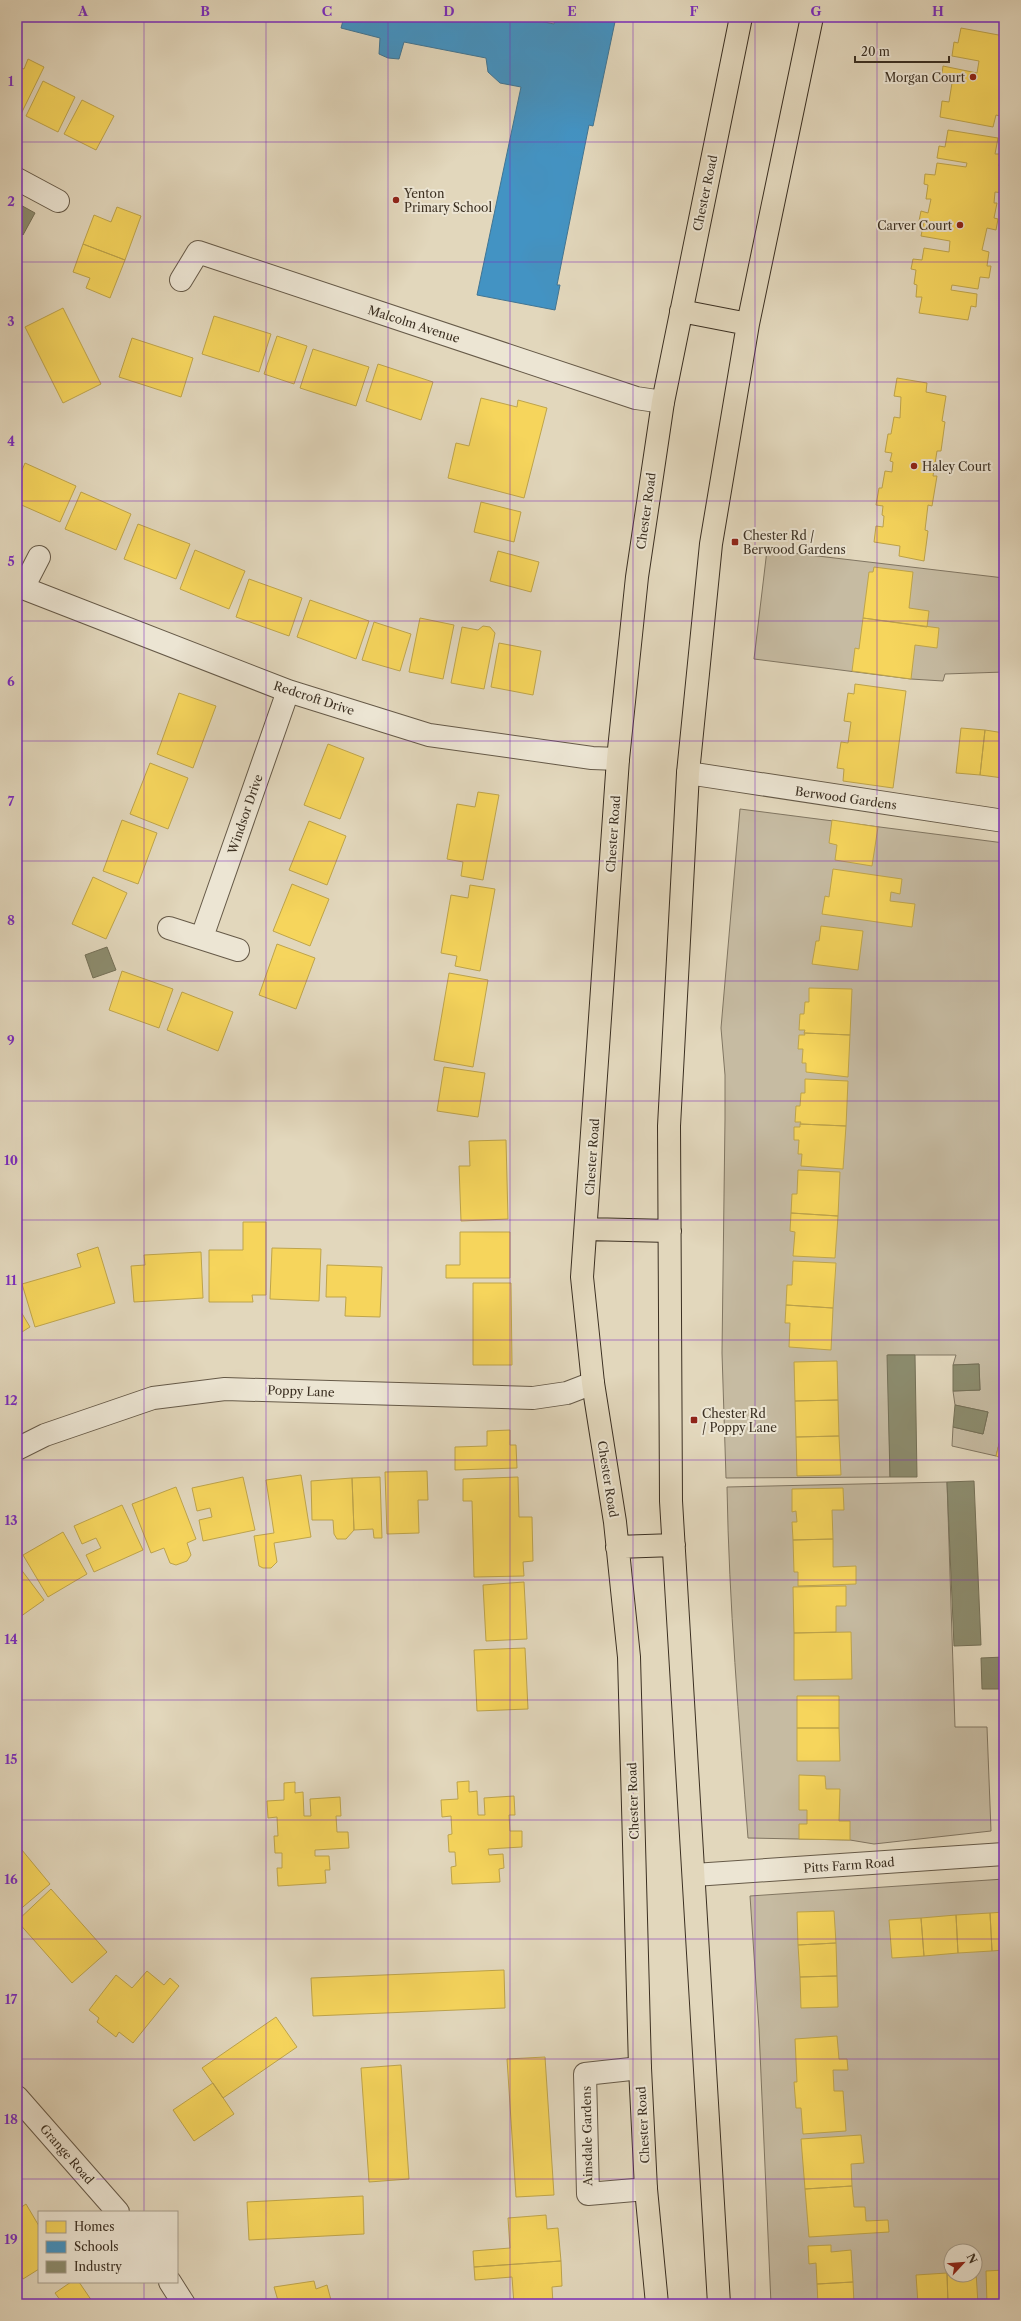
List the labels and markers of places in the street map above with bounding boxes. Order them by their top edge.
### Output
place label: Morgan Court [884,70,966,85]
marker: Morgan Court [968,72,978,82]
place label: Yenton Primary School [403,186,492,215]
marker: Yenton Primary School [391,195,401,205]
place label: Carver Court [877,218,953,233]
marker: Carver Court [955,220,965,230]
place label: Haley Court [922,459,992,474]
marker: Haley Court [909,461,919,471]
place label: Chester Rd / Berwood Gardens [743,528,846,557]
marker: Chester Rd / Berwood Gardens [730,537,740,547]
place label: Chester Rd / Poppy Lane [702,1406,777,1435]
marker: Chester Rd / Poppy Lane [689,1415,699,1425]

